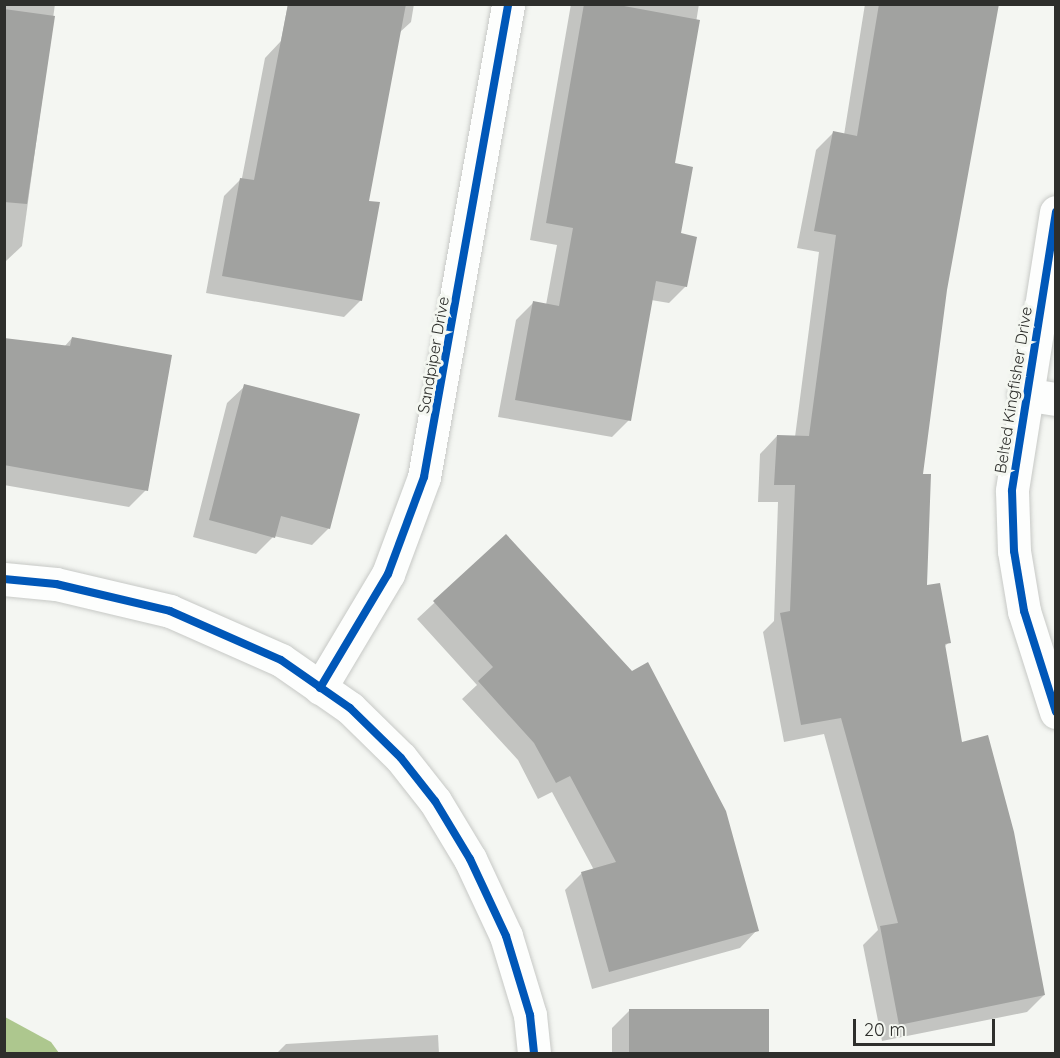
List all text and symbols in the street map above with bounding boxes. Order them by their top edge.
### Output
street label: Sandpiper Drive [413,295,453,415]
street label: Belted Kingfisher Drive [990,305,1036,475]
scale bar [856,1007,998,1045]
text: 20 m [864,1018,906,1041]

